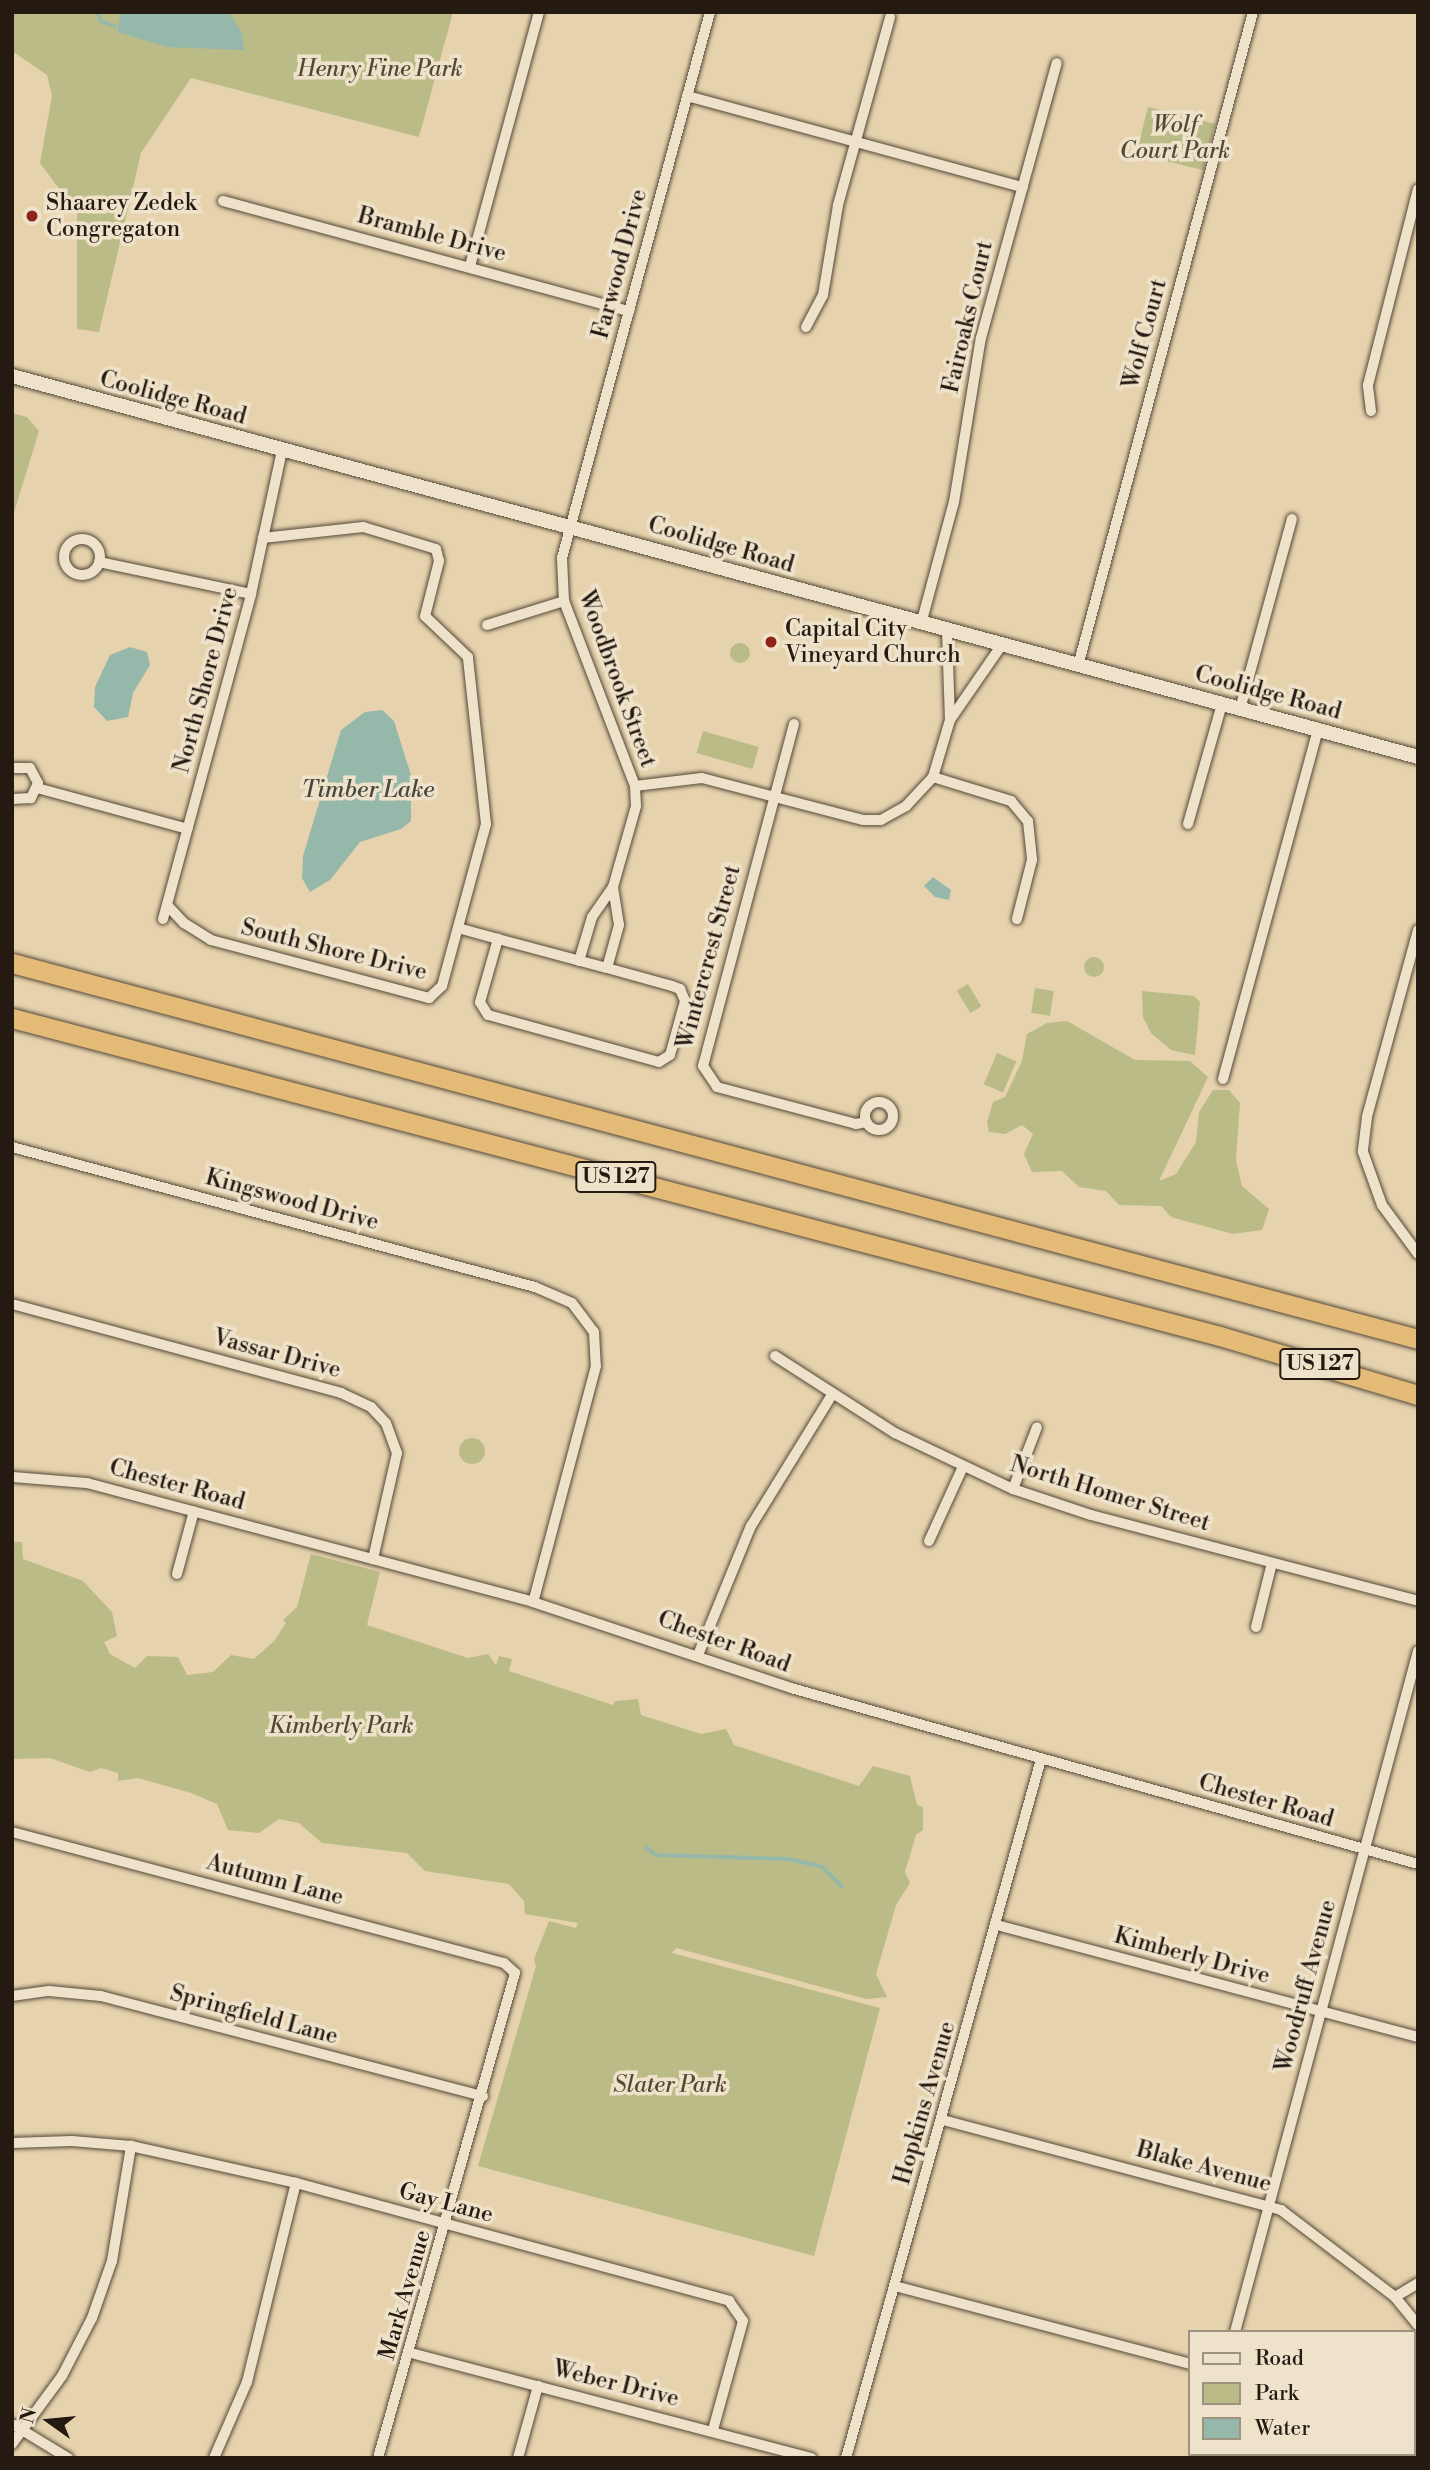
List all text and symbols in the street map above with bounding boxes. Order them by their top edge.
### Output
park label: Henry Fine Park [297,55,463,83]
park label: Wolf Court Park [1120,111,1230,165]
street label: Farwood Drive [587,186,653,342]
place label: Shaarey Zedek Congregaton [46,189,197,243]
street label: Bramble Drive [355,202,509,268]
marker: Shaarey Zedek Congregaton [24,208,40,224]
street label: Fairoaks Court [937,238,999,396]
street label: Wolf Court [1117,276,1173,392]
street label: Coolidge Road [97,365,249,431]
street label: Coolidge Road [645,511,797,579]
street label: North Shore Drive [168,584,244,776]
street label: Woodbrook Street [572,587,662,771]
place label: Capital City Vineyard Church [785,615,961,669]
marker: Capital City Vineyard Church [763,634,779,650]
street label: Coolidge Road [1192,660,1344,726]
water label: Timber Lake [301,777,435,805]
street label: Wintercrest Street [671,862,747,1052]
street label: South Shore Drive [238,914,430,986]
road number: US 127 [574,1160,658,1194]
street label: Kingswood Drive [202,1164,382,1236]
street label: Vassar Drive [210,1324,344,1384]
road number: US 127 [1278,1346,1362,1382]
street label: North Homer Street [1007,1450,1213,1538]
street label: Chester Road [106,1454,248,1516]
street label: Chester Road [654,1605,794,1679]
park label: Kimberly Park [269,1712,413,1740]
street label: Chester Road [1195,1769,1337,1833]
street label: Autumn Lane [203,1848,347,1912]
street label: Woodruff Avenue [1270,1897,1342,2075]
street label: Kimberly Drive [1111,1922,1273,1990]
street label: Springfield Lane [167,1979,341,2051]
street label: Hopkins Avenue [889,2018,961,2188]
park label: Slater Park [613,2071,727,2099]
street label: Blake Avenue [1133,2136,1275,2198]
street label: Gay Lane [396,2177,496,2229]
street label: Mark Avenue [373,2227,437,2363]
legend [1188,2330,1416,2456]
text: Road [1255,2346,1304,2372]
street label: Weber Drive [550,2355,682,2413]
text: Park [1255,2381,1299,2407]
north arrow [14,2386,84,2456]
text: N [15,2405,42,2426]
text: Water [1255,2416,1310,2442]

